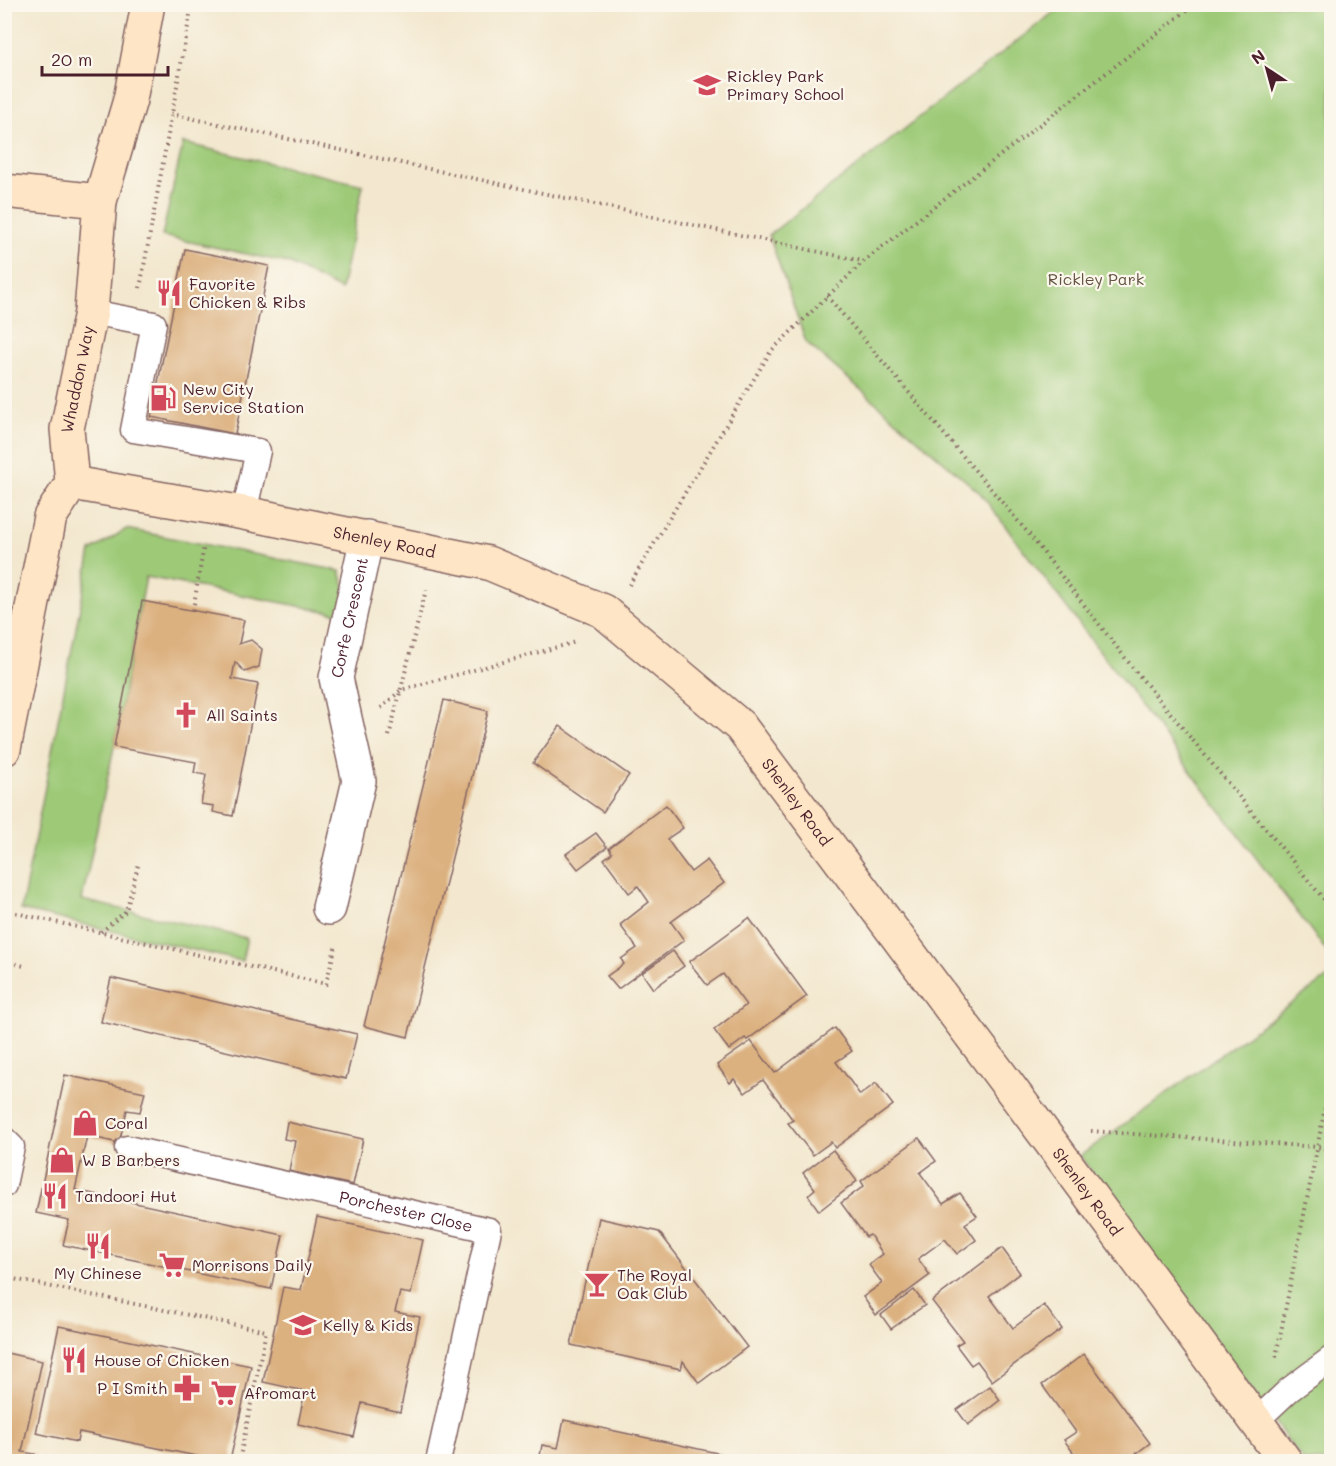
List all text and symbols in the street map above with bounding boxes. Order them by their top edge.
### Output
scale bar [42,39,168,77]
north arrow [1237,39,1297,99]
text: N [1247,44,1269,69]
text: 20 m [51,47,92,71]
place label: Rickley Park Primary School [727,65,844,104]
school or university icon: Rickley Park Primary School [692,70,722,100]
park label: Rickley Park [1048,268,1144,289]
place label: Favorite Chicken & Ribs [189,273,306,312]
restaurant icon: Favorite Chicken & Ribs [154,278,184,308]
street label: Whaddon Way [55,324,98,435]
place label: New City Service Station [183,378,304,417]
fuel station icon: New City Service Station [148,383,178,413]
street label: Shenley Road [331,521,438,562]
street label: Corfe Crescent [325,555,372,680]
church icon: All Saints [171,700,201,730]
place label: All Saints [206,704,278,725]
street label: Shenley Road [758,754,837,850]
shop icon: Coral [70,1108,100,1138]
place label: Coral [105,1112,148,1133]
street label: Shenley Road [1048,1143,1127,1240]
shop icon: W B Barbers [47,1145,77,1175]
place label: W B Barbers [82,1149,180,1170]
restaurant icon: Tandoori Hut [40,1181,70,1211]
place label: Tandoori Hut [75,1185,177,1206]
street label: Porchester Close [337,1185,475,1236]
restaurant icon: My Chinese [83,1231,113,1261]
supermarket icon: Morrisons Daily [157,1250,187,1280]
place label: Morrisons Daily [192,1254,312,1275]
place label: My Chinese [54,1262,142,1283]
place label: The Royal Oak Club [617,1264,692,1303]
bar icon: The Royal Oak Club [582,1269,612,1299]
school or university icon: Kelly & Kids [288,1310,318,1340]
place label: Kelly & Kids [323,1314,413,1335]
restaurant icon: House of Chicken [59,1345,89,1375]
place label: House of Chicken [94,1349,229,1370]
pharmacy icon: P I Smith [172,1373,202,1403]
place label: P I Smith [97,1377,167,1398]
supermarket icon: Afromart [209,1378,239,1408]
place label: Afromart [244,1382,317,1403]

